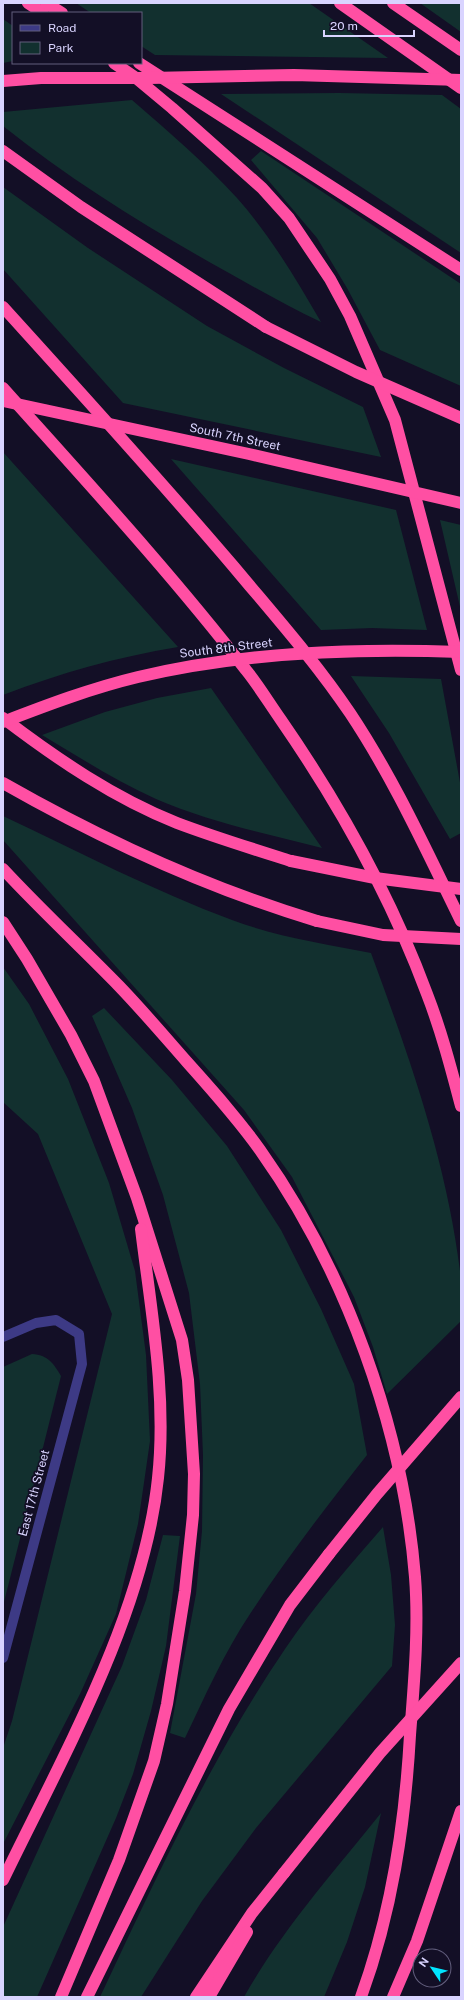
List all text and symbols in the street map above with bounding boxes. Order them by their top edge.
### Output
legend [12,12,142,64]
scale bar [324,12,414,38]
text: 20 m [330,19,358,33]
text: Road [48,21,76,35]
text: Park [48,41,74,55]
street label: South 7th Street [188,420,282,454]
street label: South 8th Street [179,635,274,661]
street label: East 17th Street [16,1448,52,1538]
north arrow [412,1948,452,1988]
text: N [416,1955,431,1969]

